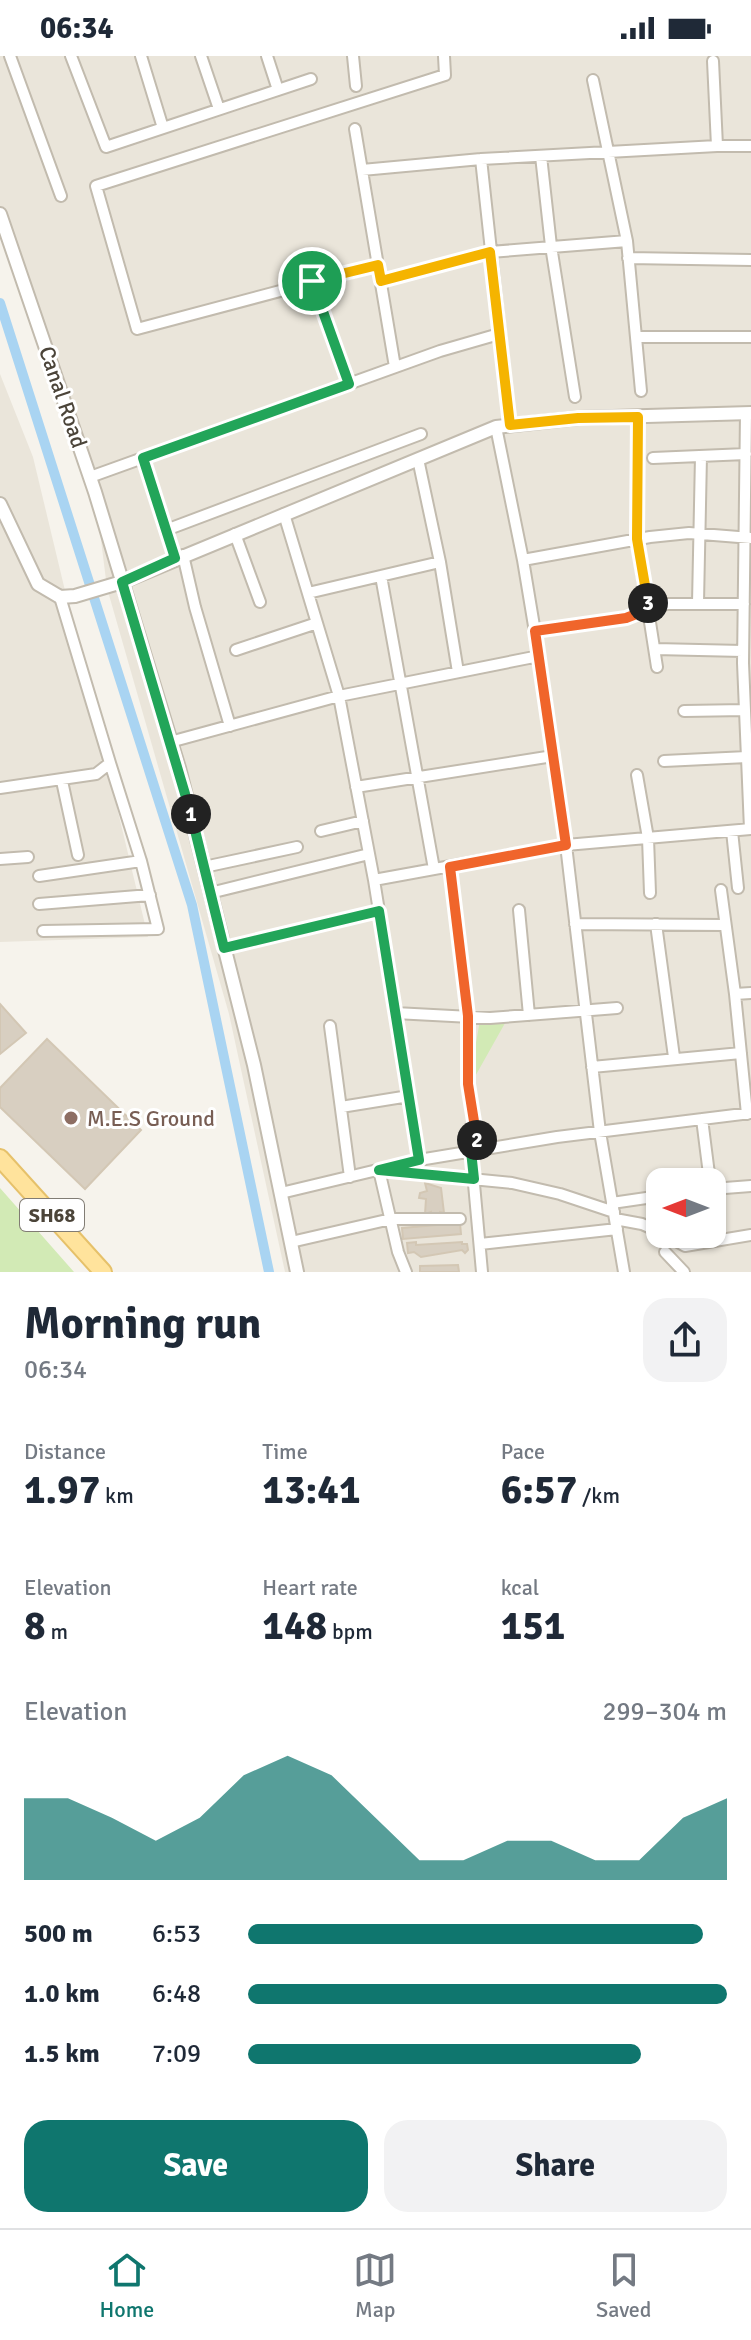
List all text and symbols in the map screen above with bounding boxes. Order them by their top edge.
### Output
text: 06:34 [40,10,114,47]
pin [278,247,346,315]
icon: arrive [290,259,334,303]
street label: Canal Road [33,343,93,451]
pin: 3 [628,583,668,623]
text: 3 [642,589,654,616]
pin: 1 [171,794,211,834]
text: 1 [185,800,197,827]
place label: M.E.S Ground [87,1105,215,1132]
marker: M.E.S Ground [62,1109,80,1127]
pin: 2 [457,1120,497,1160]
text: 2 [471,1126,483,1153]
north arrow [646,1168,726,1248]
map controls [646,1168,726,1248]
road number: SH68 [20,1199,84,1231]
text: Morning run [24,1297,261,1351]
button: share [643,1298,727,1382]
text: 06:34 [24,1354,87,1386]
text: Distance [24,1438,106,1465]
text: Time [262,1438,308,1465]
text: Pace [501,1438,545,1465]
text: 1.97 [24,1465,100,1515]
text: 13:41 [262,1465,361,1515]
text: 6:57 [501,1465,577,1515]
text: km [100,1482,134,1509]
text: /km [577,1482,620,1509]
text: Elevation [24,1574,112,1601]
text: Heart rate [262,1574,358,1601]
text: kcal [501,1574,539,1601]
text: 8 [24,1601,46,1651]
text: 148 [262,1601,327,1651]
text: 151 [501,1601,565,1651]
text: m [46,1618,68,1645]
text: bpm [327,1618,373,1645]
text: Elevation [24,1696,128,1728]
text: 299–304 m [603,1696,727,1728]
text: 500 m [24,1918,93,1950]
text: 6:53 [152,1918,201,1950]
text: 1.0 km [24,1978,100,2010]
text: 6:48 [152,1978,201,2010]
text: 1.5 km [24,2038,100,2070]
text: 7:09 [152,2038,201,2070]
button: Save [24,2120,368,2212]
button: Share [384,2120,727,2212]
tab: Home [99,2248,154,2323]
tab: Map [353,2248,397,2323]
tab: Saved [596,2248,652,2323]

